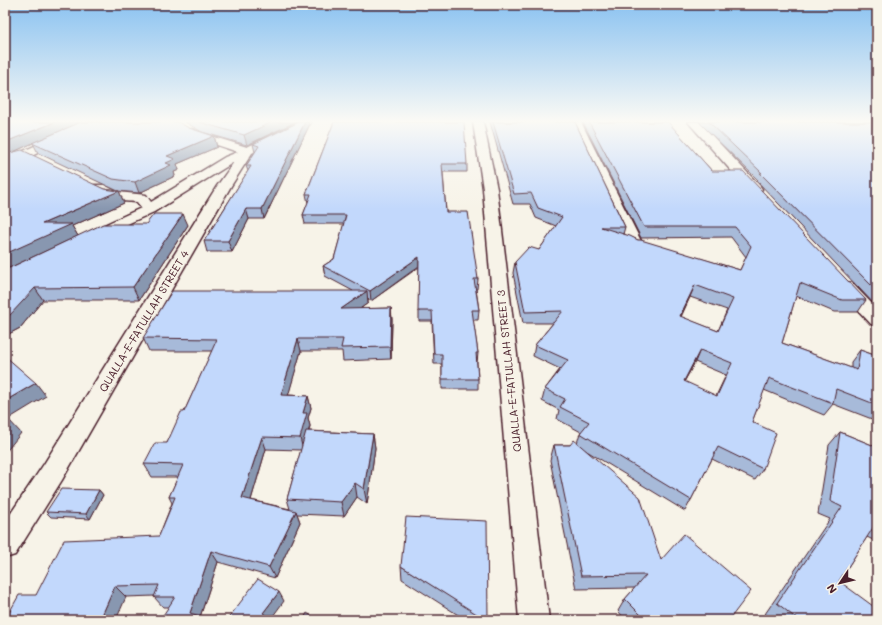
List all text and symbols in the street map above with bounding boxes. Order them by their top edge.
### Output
street label: QUALLA-E-FATULLAH STREET 4 [95,247,192,394]
street label: QUALLA-E-FATULLAH STREET 3 [492,289,524,453]
north arrow [820,563,860,603]
text: N [823,581,840,597]

